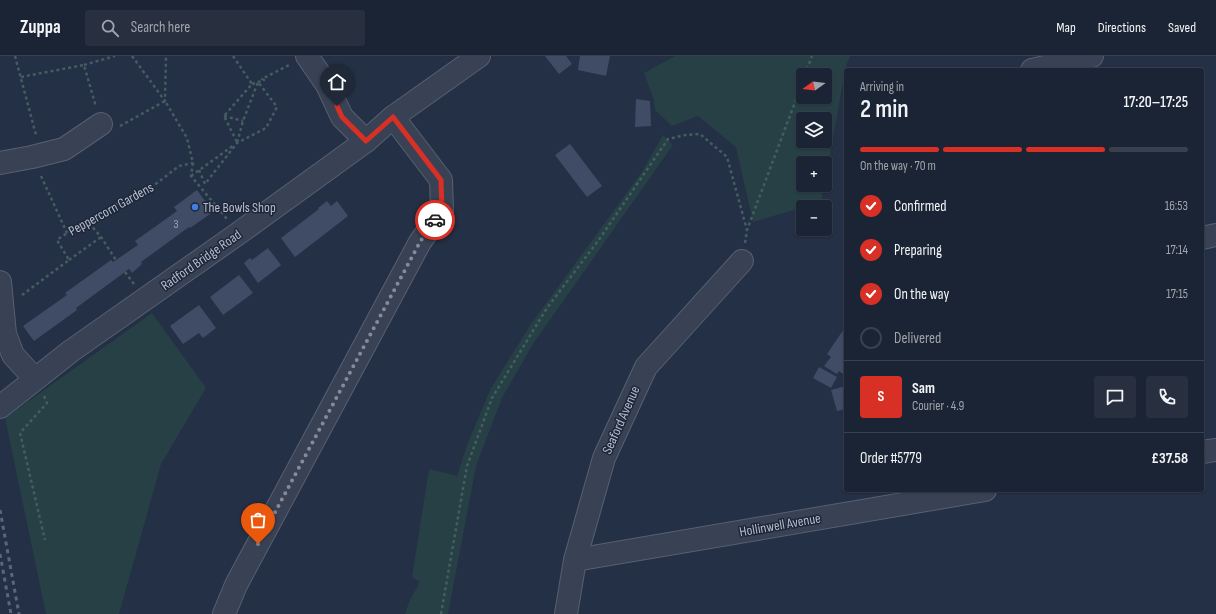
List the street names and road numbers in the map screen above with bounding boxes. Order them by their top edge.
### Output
street label: Peppercorn Gardens [65,179,157,239]
street label: Radford Bridge Road [157,226,245,294]
street label: Seaford Avenue [598,383,644,457]
street label: Hollinwell Avenue [738,509,822,541]

